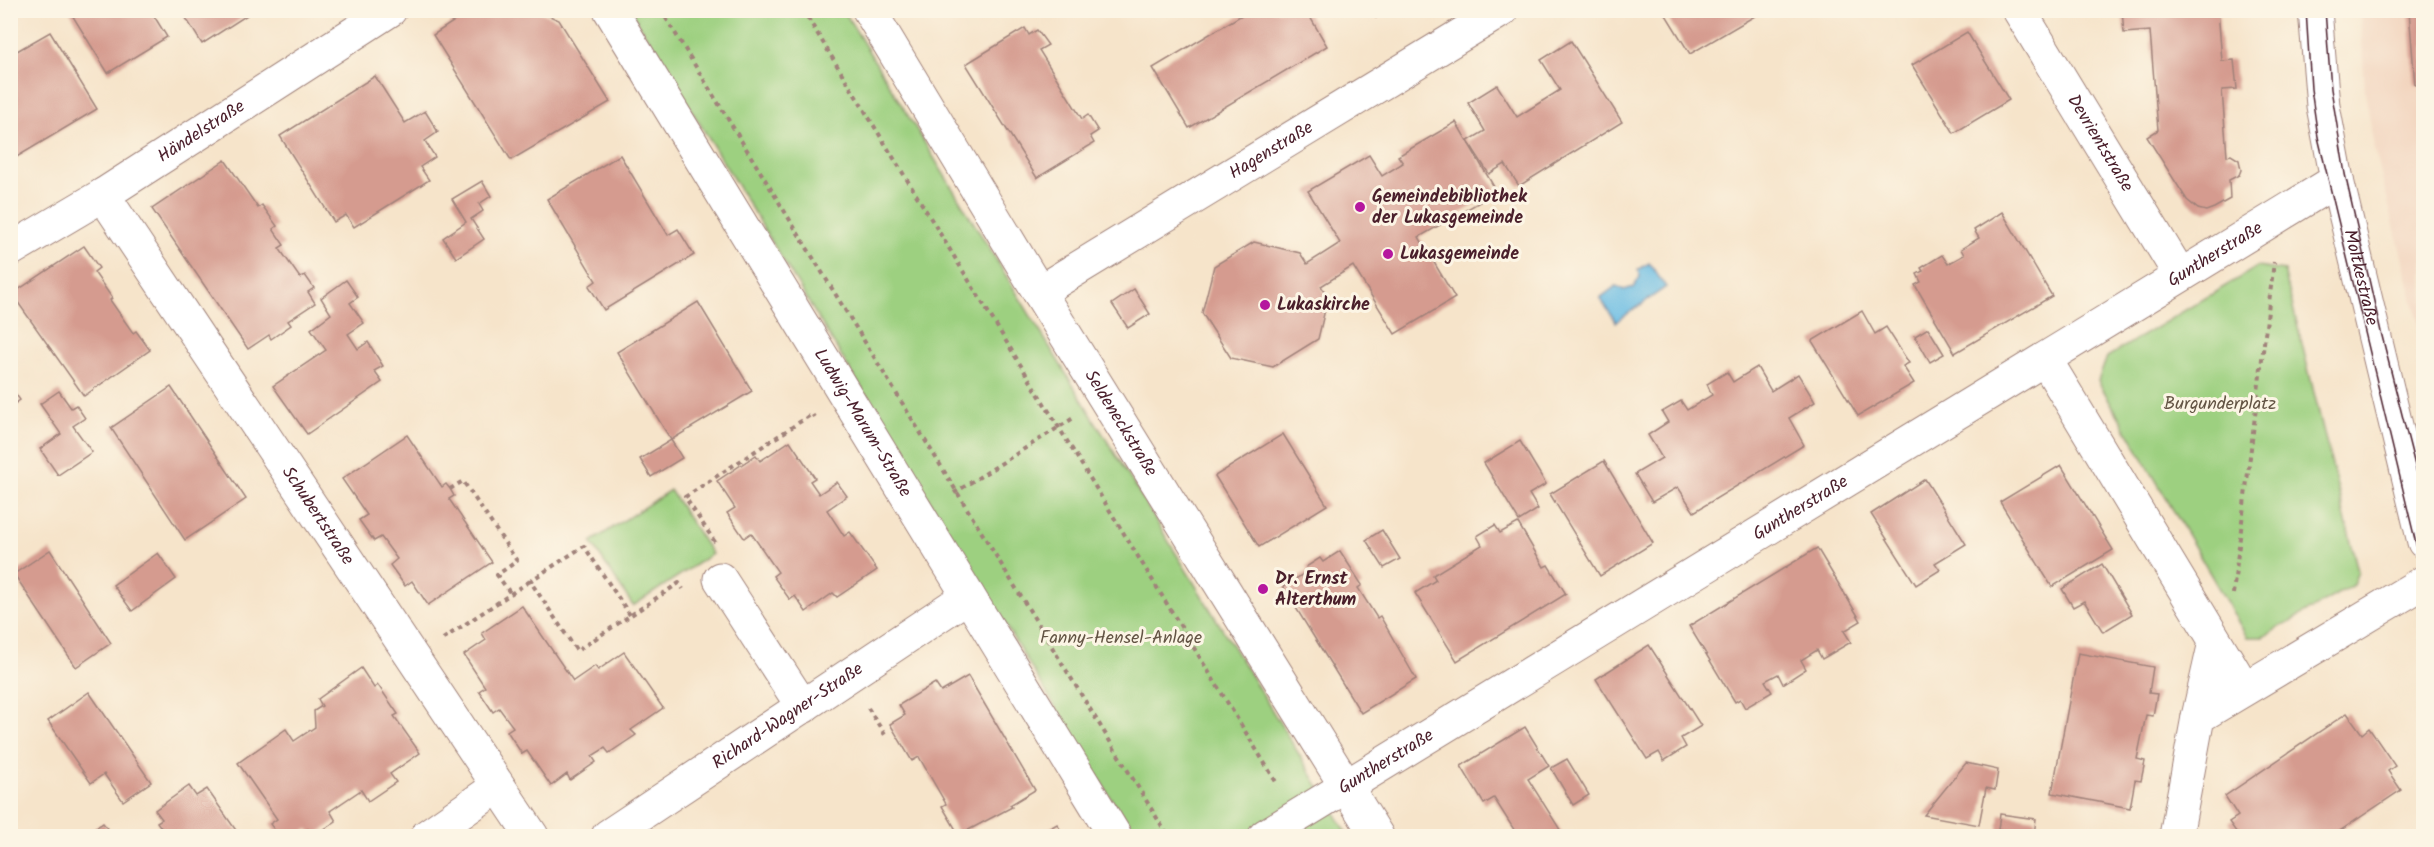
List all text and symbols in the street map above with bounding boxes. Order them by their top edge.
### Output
street label: Devrientstraße [2059,89,2141,198]
street label: Händelstraße [152,93,251,171]
street label: Hagenstraße [1223,114,1319,187]
place label: Gemeindebibliothek der Lukasgemeinde [1372,183,1528,233]
marker: Gemeindebibliothek der Lukasgemeinde [1353,200,1367,214]
street label: Guntherstraße [2162,214,2269,295]
street label: Moltkestraße [2335,227,2386,329]
place label: Lukasgemeinde [1400,240,1519,269]
marker: Lukasgemeinde [1381,247,1395,261]
place label: Lukaskirche [1277,291,1370,320]
marker: Lukaskirche [1258,298,1272,312]
street label: Ludwig-Marum-Straße [806,343,919,503]
street label: Seldeneckstraße [1076,364,1165,482]
park label: Burgunderplatz [2164,390,2276,419]
street label: Schubertstraße [274,460,361,571]
street label: Guntherstraße [1747,468,1854,549]
place label: Dr. Ernst Alterthum [1275,565,1357,615]
marker: Dr. Ernst Alterthum [1256,582,1270,596]
park label: Fanny-Hensel-Anlage [1040,624,1202,653]
street label: Richard-Wagner-Straße [706,655,869,777]
street label: Guntherstraße [1333,721,1440,802]

